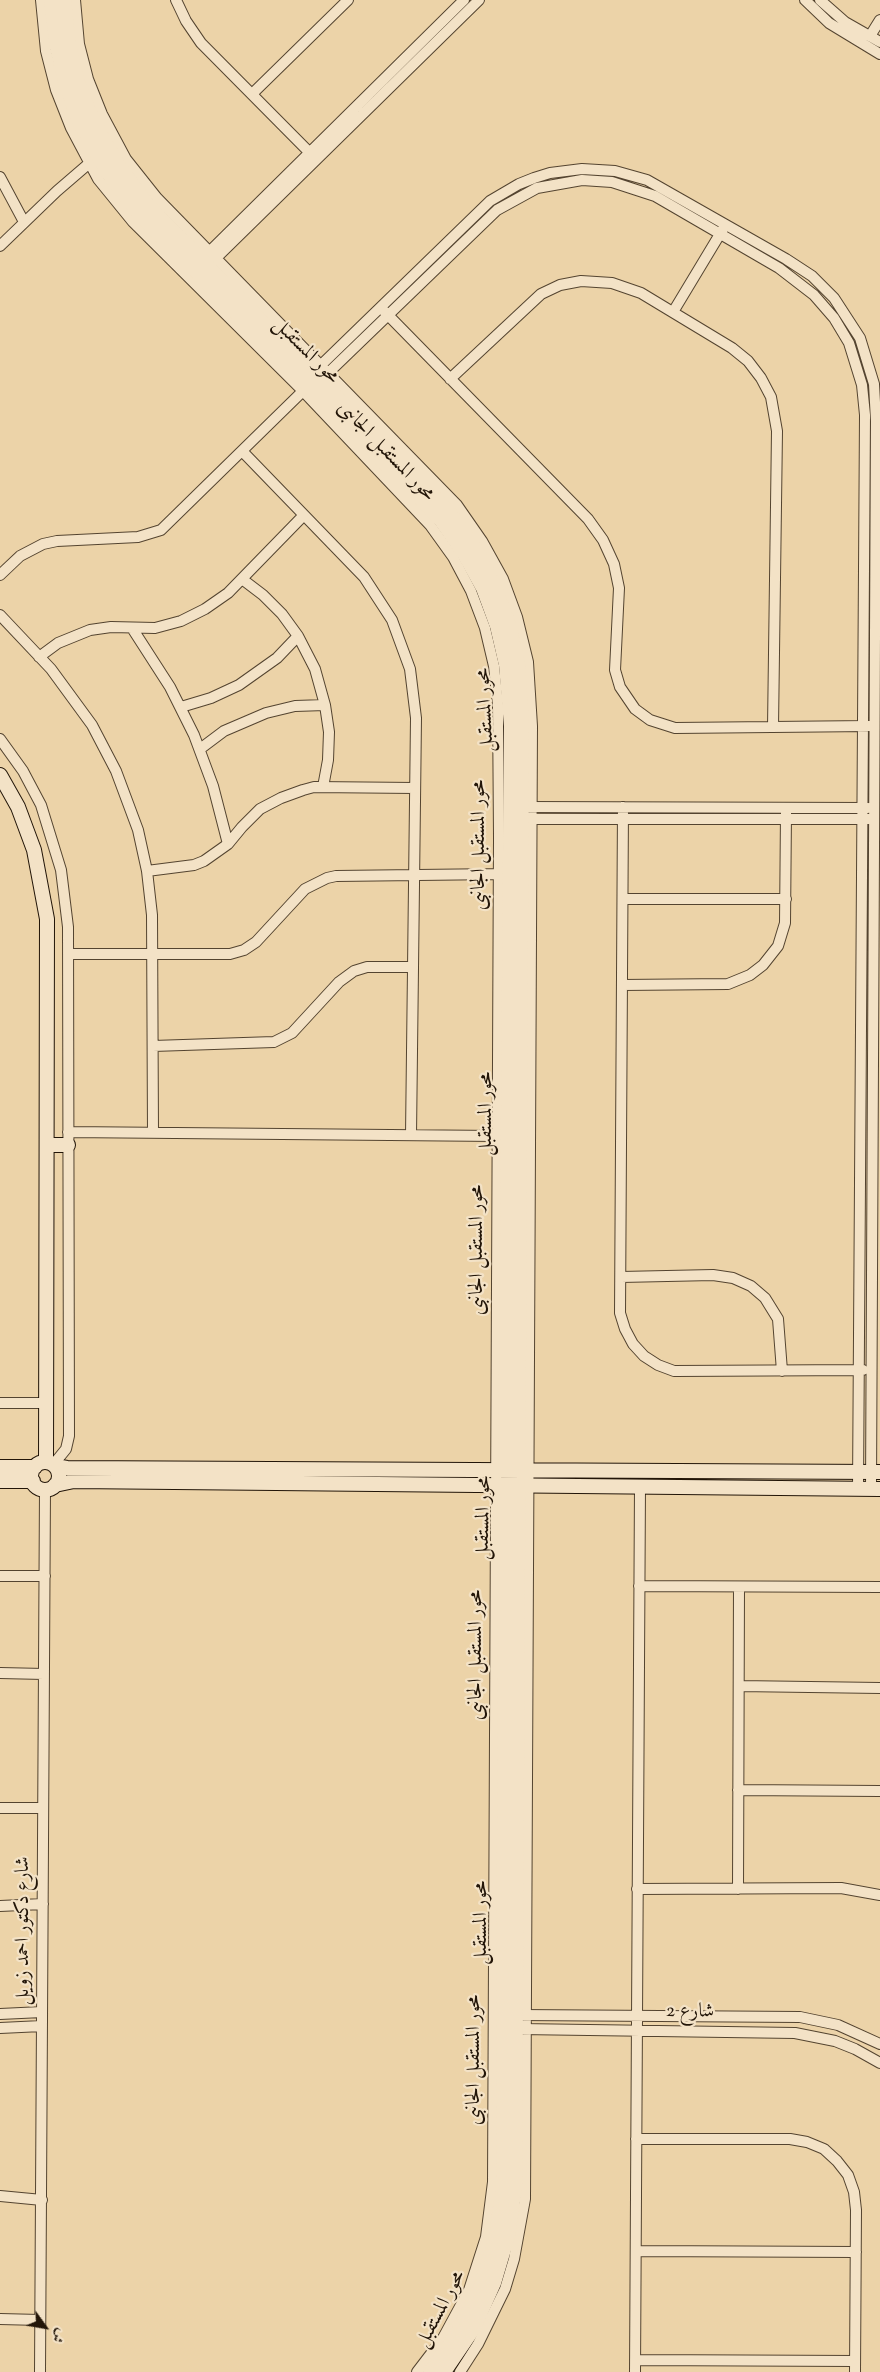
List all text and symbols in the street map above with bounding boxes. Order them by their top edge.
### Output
street label: محور المستقبل [267,314,343,390]
street label: محور المستقبل الجانبى [331,397,439,507]
street label: محور المستقبل [473,667,501,753]
street label: محور المستقبل الجانبى [469,780,493,910]
street label: محور المستقبل [476,1072,500,1156]
street label: محور المستقبل الجانبى [467,1185,491,1315]
street label: محور المستقبل [472,1476,498,1560]
street label: محور المستقبل الجانبى [466,1590,490,1720]
street label: شارع دكتور احمد زويل [13,1857,37,2005]
street label: محور المستقبل [471,1881,495,1965]
street label: محور المستقبل الجانبى [464,1995,488,2125]
street label: شارع 2 [666,2001,714,2025]
street label: محور المستقبل [412,2267,472,2353]
north arrow [20,2302,70,2352]
text: ش [46,2324,70,2346]

